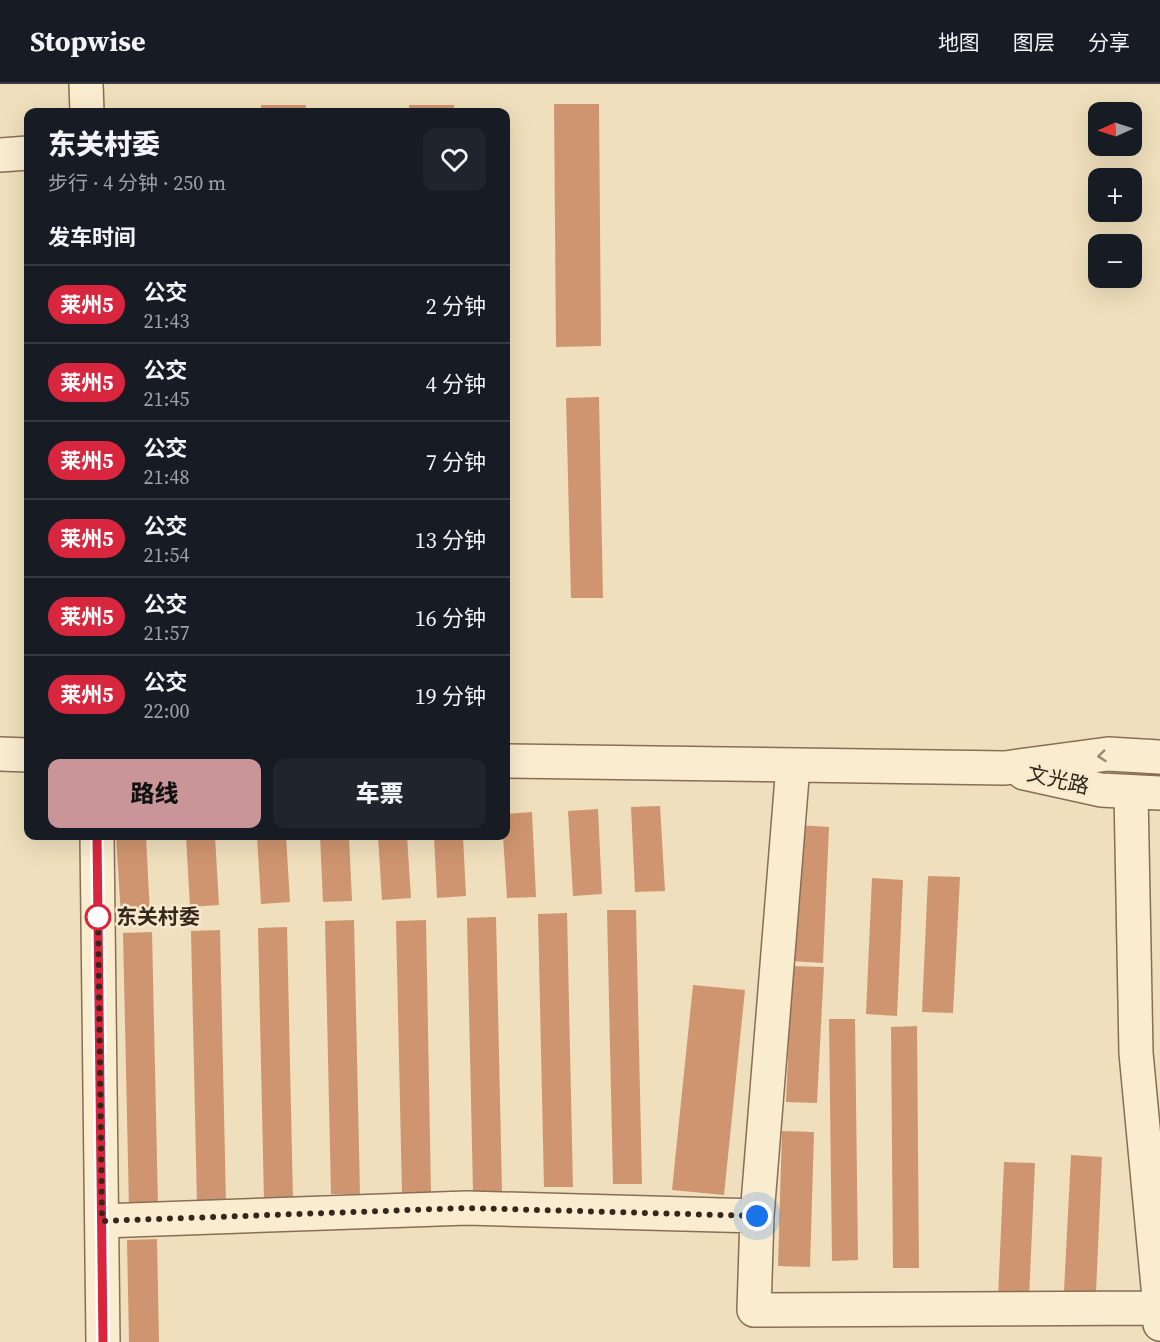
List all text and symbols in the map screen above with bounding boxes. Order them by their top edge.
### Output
text: Stopwise [30,22,146,60]
text: 地图 [938,28,980,57]
text: 图层 [1013,28,1055,57]
text: 分享 [1088,28,1130,57]
north arrow [1088,102,1142,156]
map controls [1088,102,1142,288]
text: 东关村委 [48,125,160,163]
button: heart [423,128,486,191]
button: + [1088,168,1142,222]
text: 步行 · 4 分钟 · 250 m [48,169,226,197]
text: 发车时间 [48,222,136,252]
button: − [1088,234,1142,288]
text: 公交 [143,277,187,307]
text: 莱州5 [60,290,113,319]
text: 2 分钟 [426,291,486,321]
text: 21:43 [143,307,189,335]
text: 公交 [143,355,187,385]
text: 莱州5 [60,368,113,397]
text: 4 分钟 [426,369,486,399]
text: 21:45 [143,385,189,413]
text: 公交 [143,433,187,463]
text: 莱州5 [60,446,113,475]
text: 7 分钟 [426,447,486,477]
text: 21:48 [143,463,189,491]
text: 公交 [143,511,187,541]
text: 莱州5 [60,524,113,553]
text: 13 分钟 [415,525,486,555]
text: 21:54 [143,541,189,569]
text: 公交 [143,589,187,619]
text: 莱州5 [60,602,113,631]
text: 16 分钟 [415,603,486,633]
text: 21:57 [143,619,189,647]
text: 公交 [143,667,187,697]
text: 莱州5 [60,680,113,709]
text: 19 分钟 [415,681,486,711]
text: 22:00 [143,697,189,725]
one-way arrow [1097,749,1106,762]
street label: 文光路 [1024,758,1092,801]
button: 路线 [48,759,261,828]
button: 车票 [273,759,486,828]
place label: 东关村委 [116,902,200,931]
marker: 东关村委 [85,904,111,930]
your location [742,1201,772,1231]

